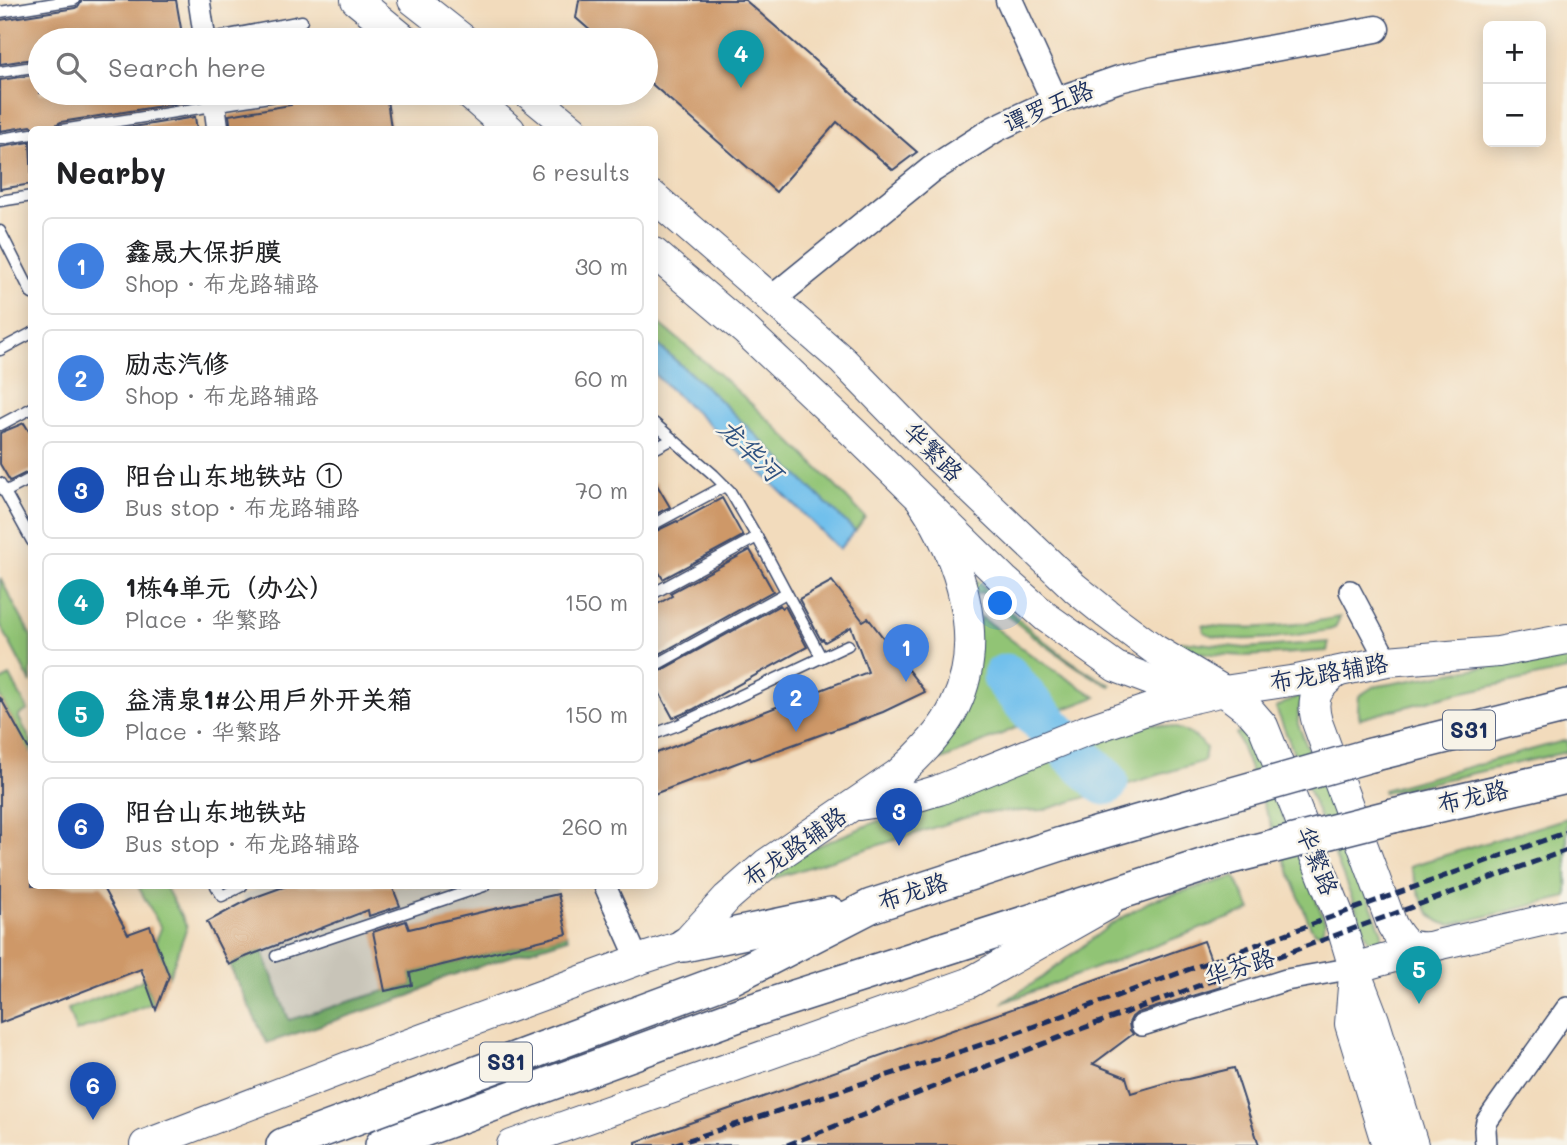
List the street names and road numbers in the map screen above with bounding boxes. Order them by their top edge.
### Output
street label: 谭罗五路 [997,73,1098,139]
street label: 华繁路 [898,415,970,487]
street label: 布龙路辅路 [1267,646,1391,697]
road number: S31 [1443,710,1495,750]
street label: 布龙路 [1434,772,1511,819]
street label: 布龙路辅路 [736,799,852,893]
street label: 华繁路 [1291,821,1346,900]
street label: 布龙路 [874,865,952,916]
street label: 华芬路 [1201,940,1279,991]
road number: S31 [480,1042,532,1082]

